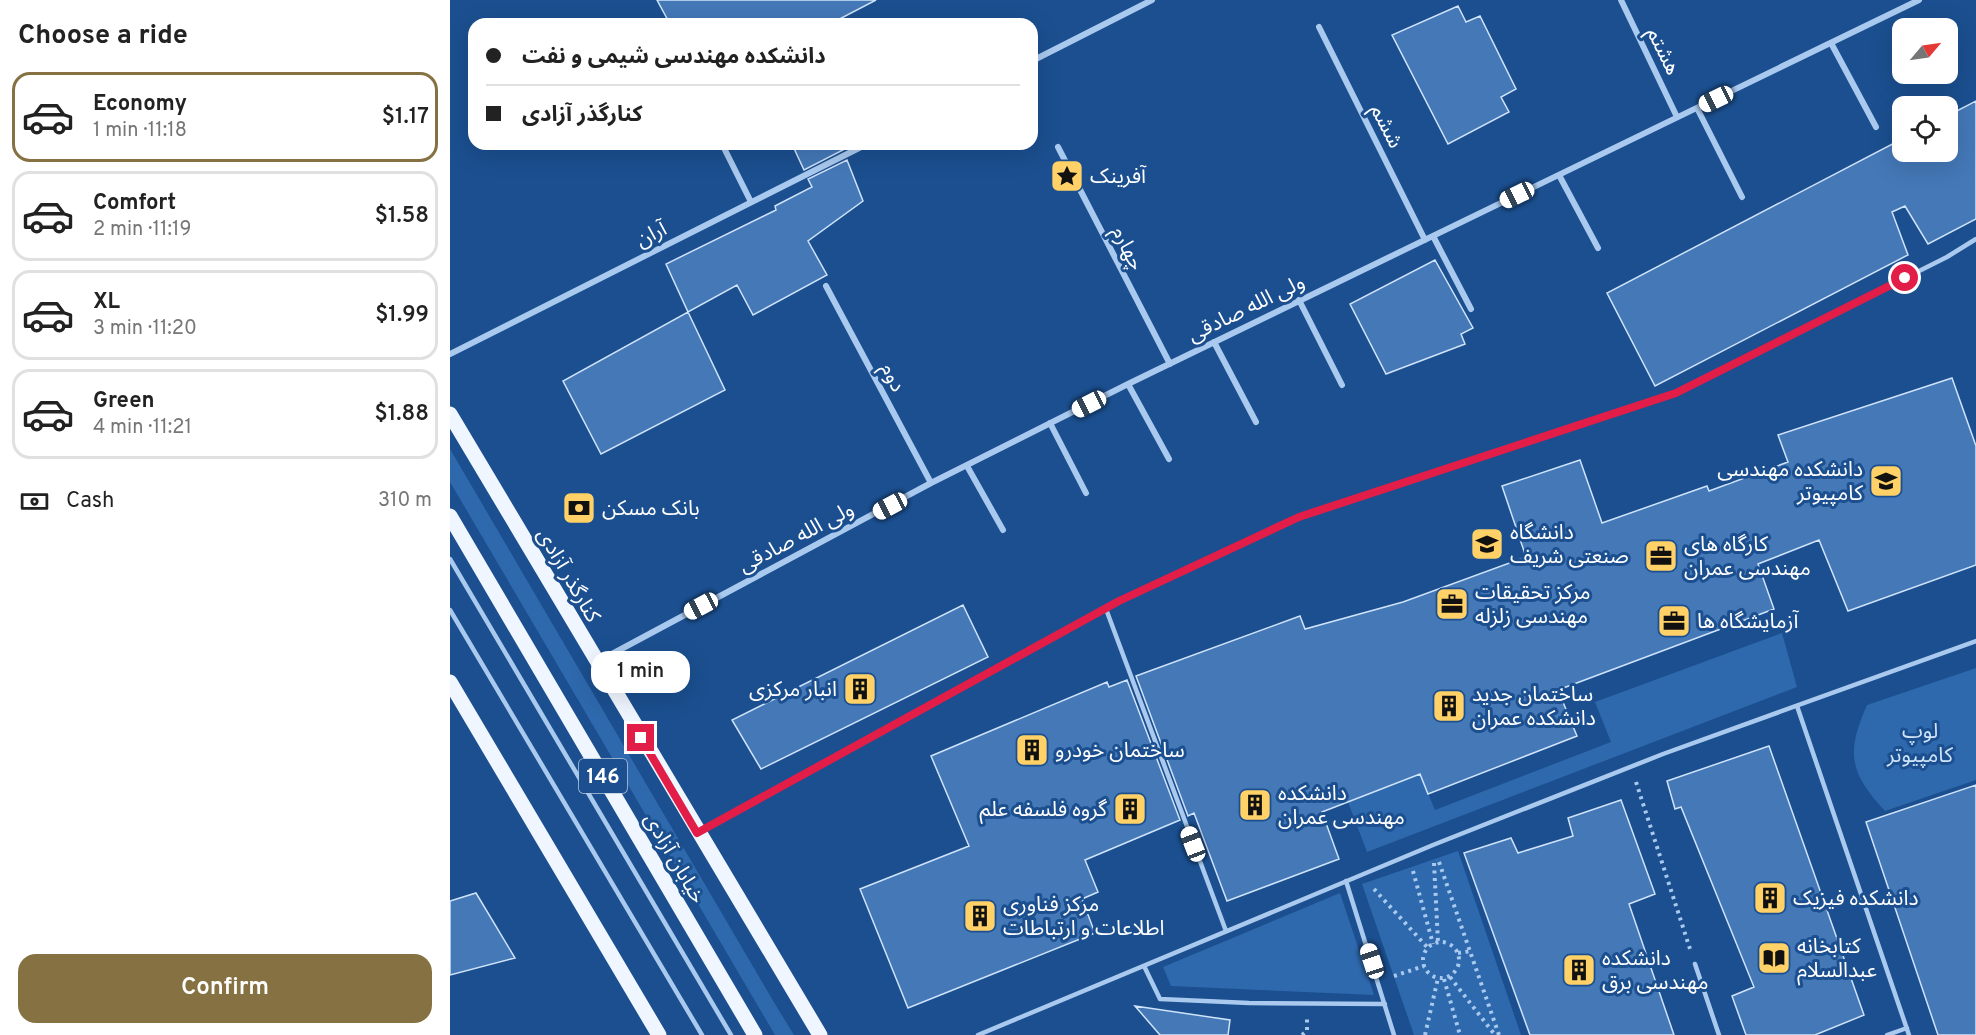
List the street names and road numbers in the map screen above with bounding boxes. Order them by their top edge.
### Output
street label: هشتم [1640,23,1686,80]
street label: ششم [1363,100,1408,153]
street label: آران [632,216,673,255]
street label: چهارم [1103,222,1149,276]
street label: ولی الله صادقی [1184,269,1310,349]
street label: دوم [872,358,911,398]
street label: ولی الله صادقی [734,497,859,580]
street label: کنارگذر آزادی [530,524,606,628]
road number: 146 [579,759,627,793]
street label: خیابان آزادی [637,808,711,909]

